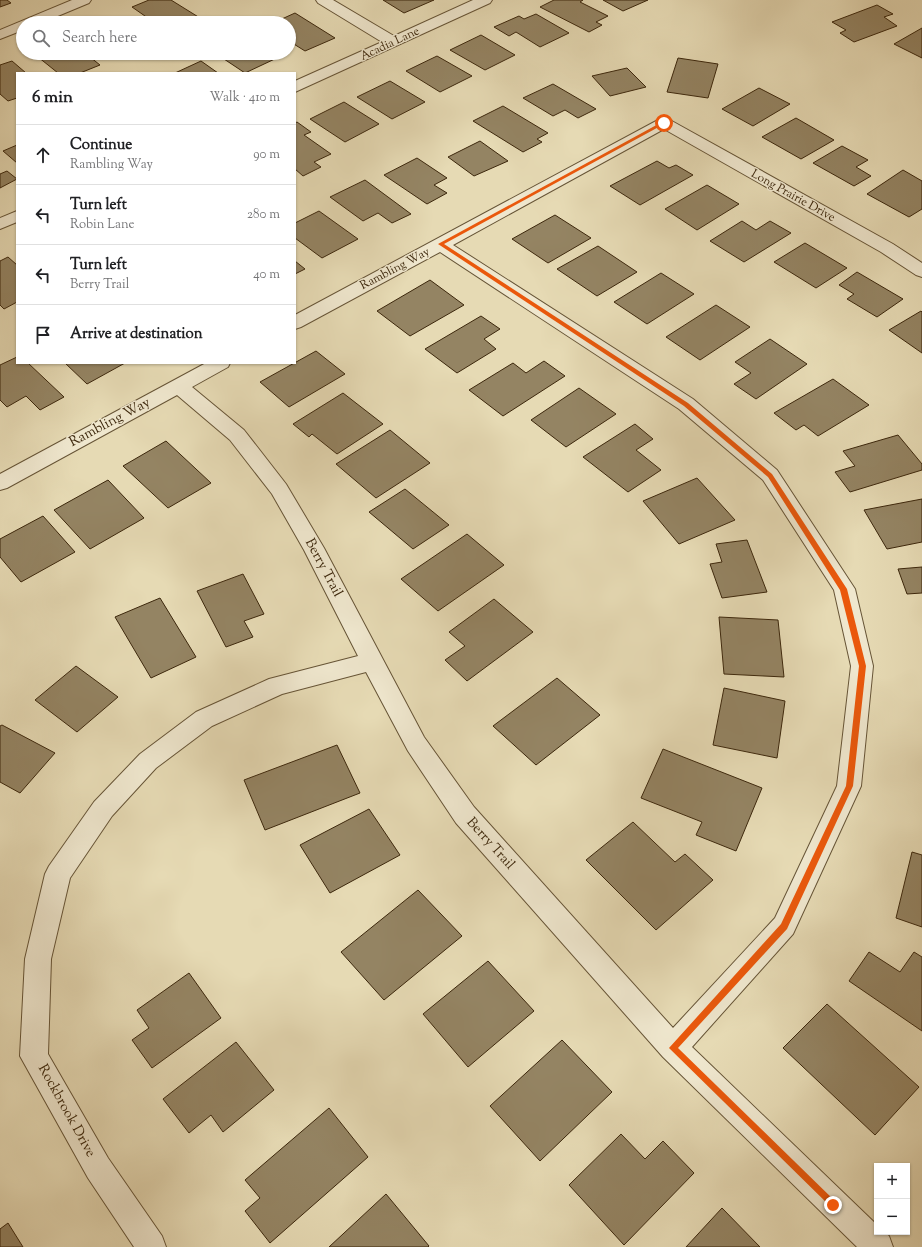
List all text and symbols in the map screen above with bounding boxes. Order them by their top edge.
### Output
search box [16,16,296,60]
street label: Acadia Lane [357,22,423,66]
icon: search [30,27,52,49]
text: Search here [62,28,137,49]
text: 6 min [32,86,73,110]
text: Walk · 410 m [209,89,280,107]
route start [655,114,673,132]
text: Continue [70,135,132,156]
icon: ahead [32,144,54,166]
text: 90 m [253,146,280,164]
text: Rambling Way [70,156,153,174]
street label: Long Prairie Drive [748,165,839,227]
text: Turn left [70,195,127,216]
icon: left [32,204,54,226]
text: 280 m [247,206,280,224]
text: Robin Lane [70,216,135,234]
street label: Rambling Way [357,243,433,295]
text: Turn left [70,255,127,276]
icon: left [32,264,54,286]
text: 40 m [253,266,280,284]
text: Berry Trail [70,276,129,294]
icon: arrive [32,324,54,346]
text: Arrive at destination [70,324,203,345]
street label: Rambling Way [66,393,154,453]
street label: Berry Trail [299,535,347,601]
street label: Berry Trail [461,814,519,875]
street label: Rockbrook Drive [32,1061,100,1161]
map controls [874,1163,910,1235]
button: + [874,1163,910,1199]
route end [824,1196,842,1214]
button: − [874,1199,910,1235]

